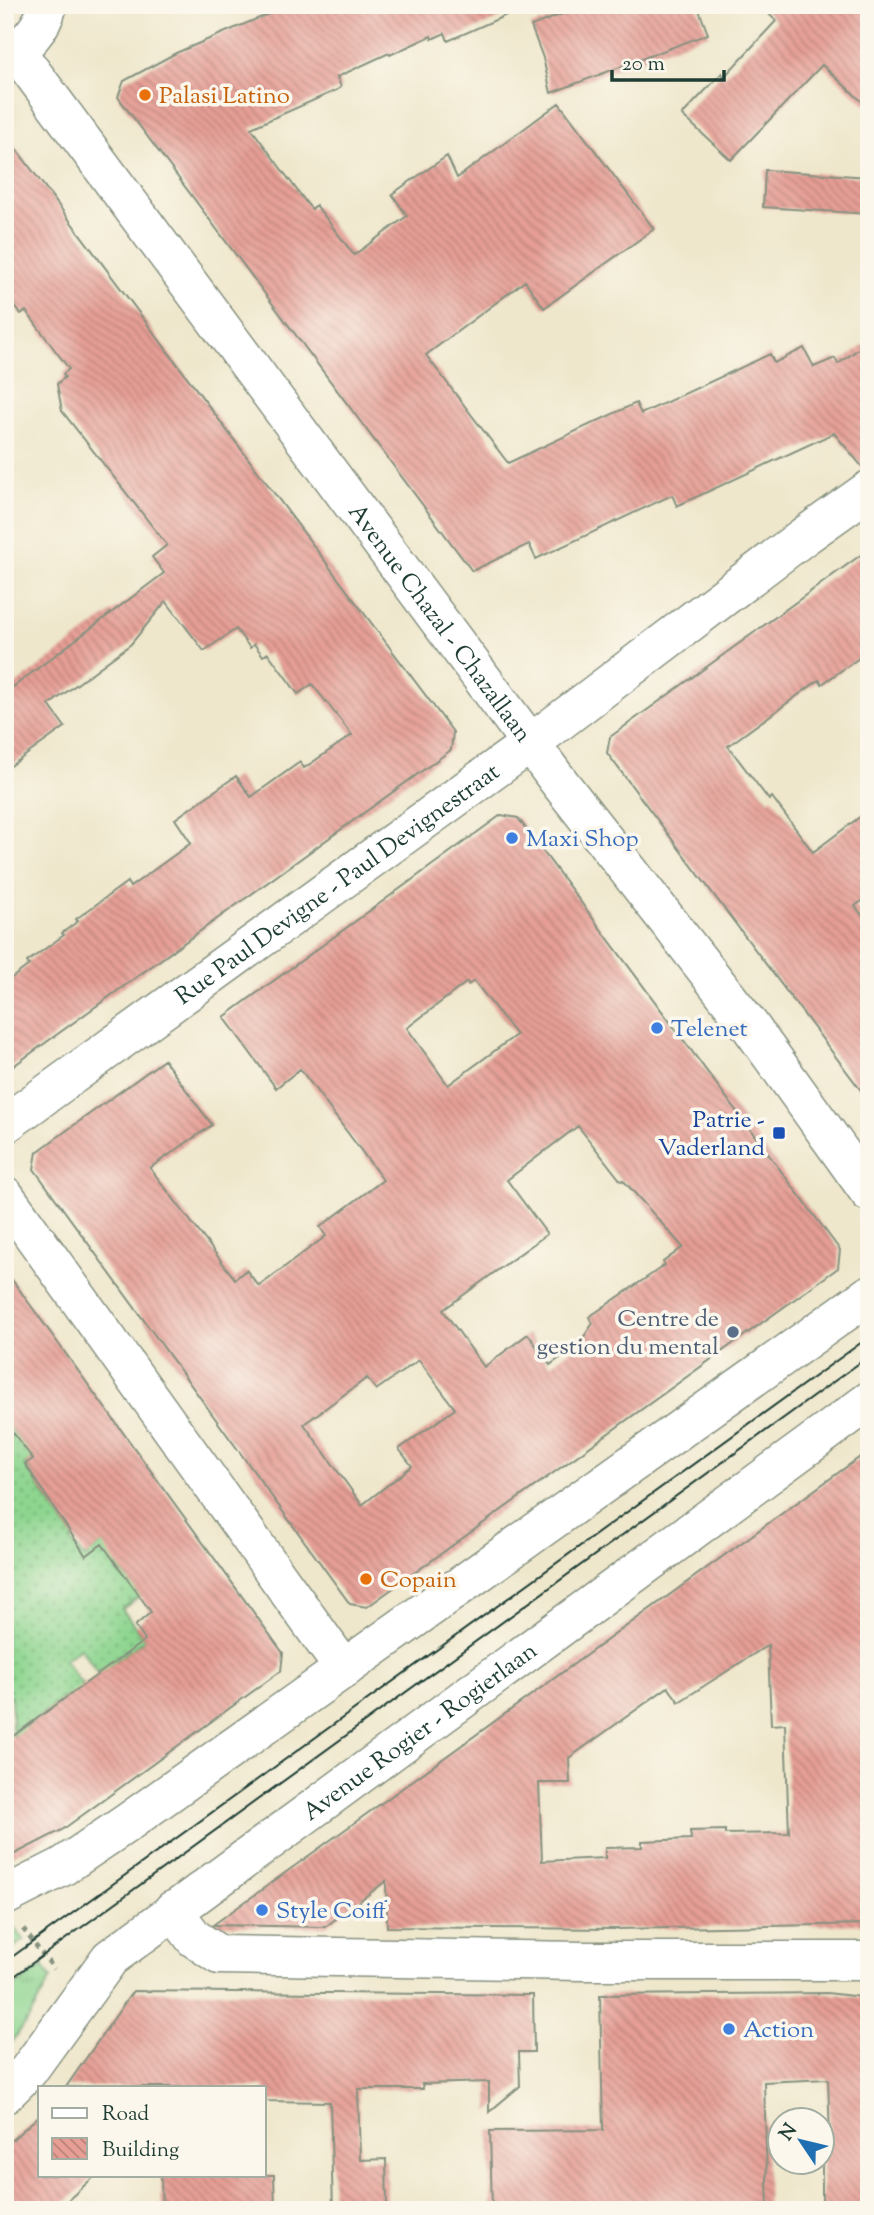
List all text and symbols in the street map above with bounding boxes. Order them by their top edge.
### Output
scale bar [612,38,724,82]
text: 20 m [622,50,665,80]
place label: Palasi Latino [159,80,290,114]
marker: Palasi Latino [137,87,153,103]
street label: Avenue Chazal - Chazallaan [339,497,539,750]
street label: Rue Paul Devigne - Paul Devignestraat [169,756,507,1014]
place label: Maxi Shop [526,823,639,857]
marker: Maxi Shop [504,830,520,846]
place label: Telenet [671,1013,748,1047]
marker: Telenet [649,1020,665,1036]
place label: Patrie - Vaderland [658,1104,765,1166]
marker: Patrie - Vaderland [771,1125,787,1141]
place label: Centre de gestion du mental [537,1303,719,1365]
marker: Centre de gestion du mental [725,1324,741,1340]
place label: Copain [380,1564,457,1598]
marker: Copain [358,1571,374,1587]
street label: Avenue Rogier - Rogierlaan [296,1635,545,1830]
place label: Style Coiff [276,1895,388,1929]
marker: Style Coiff [254,1902,270,1918]
place label: Action [743,2014,814,2048]
marker: Action [721,2021,737,2037]
legend [38,2086,266,2176]
text: Road [102,2100,149,2130]
north arrow [766,2106,836,2176]
text: N [774,2119,805,2147]
text: Building [102,2136,179,2166]

